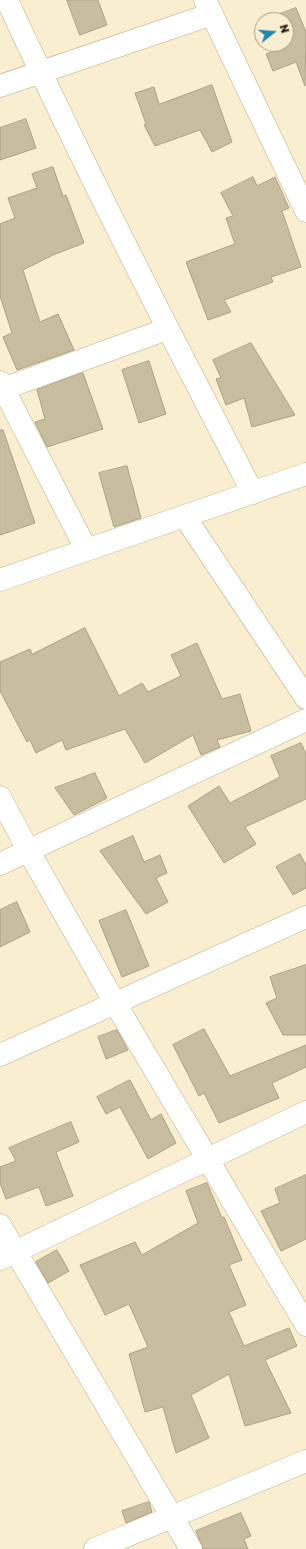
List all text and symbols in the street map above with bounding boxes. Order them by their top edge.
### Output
north arrow [254,12,294,52]
text: N [278,23,292,35]

